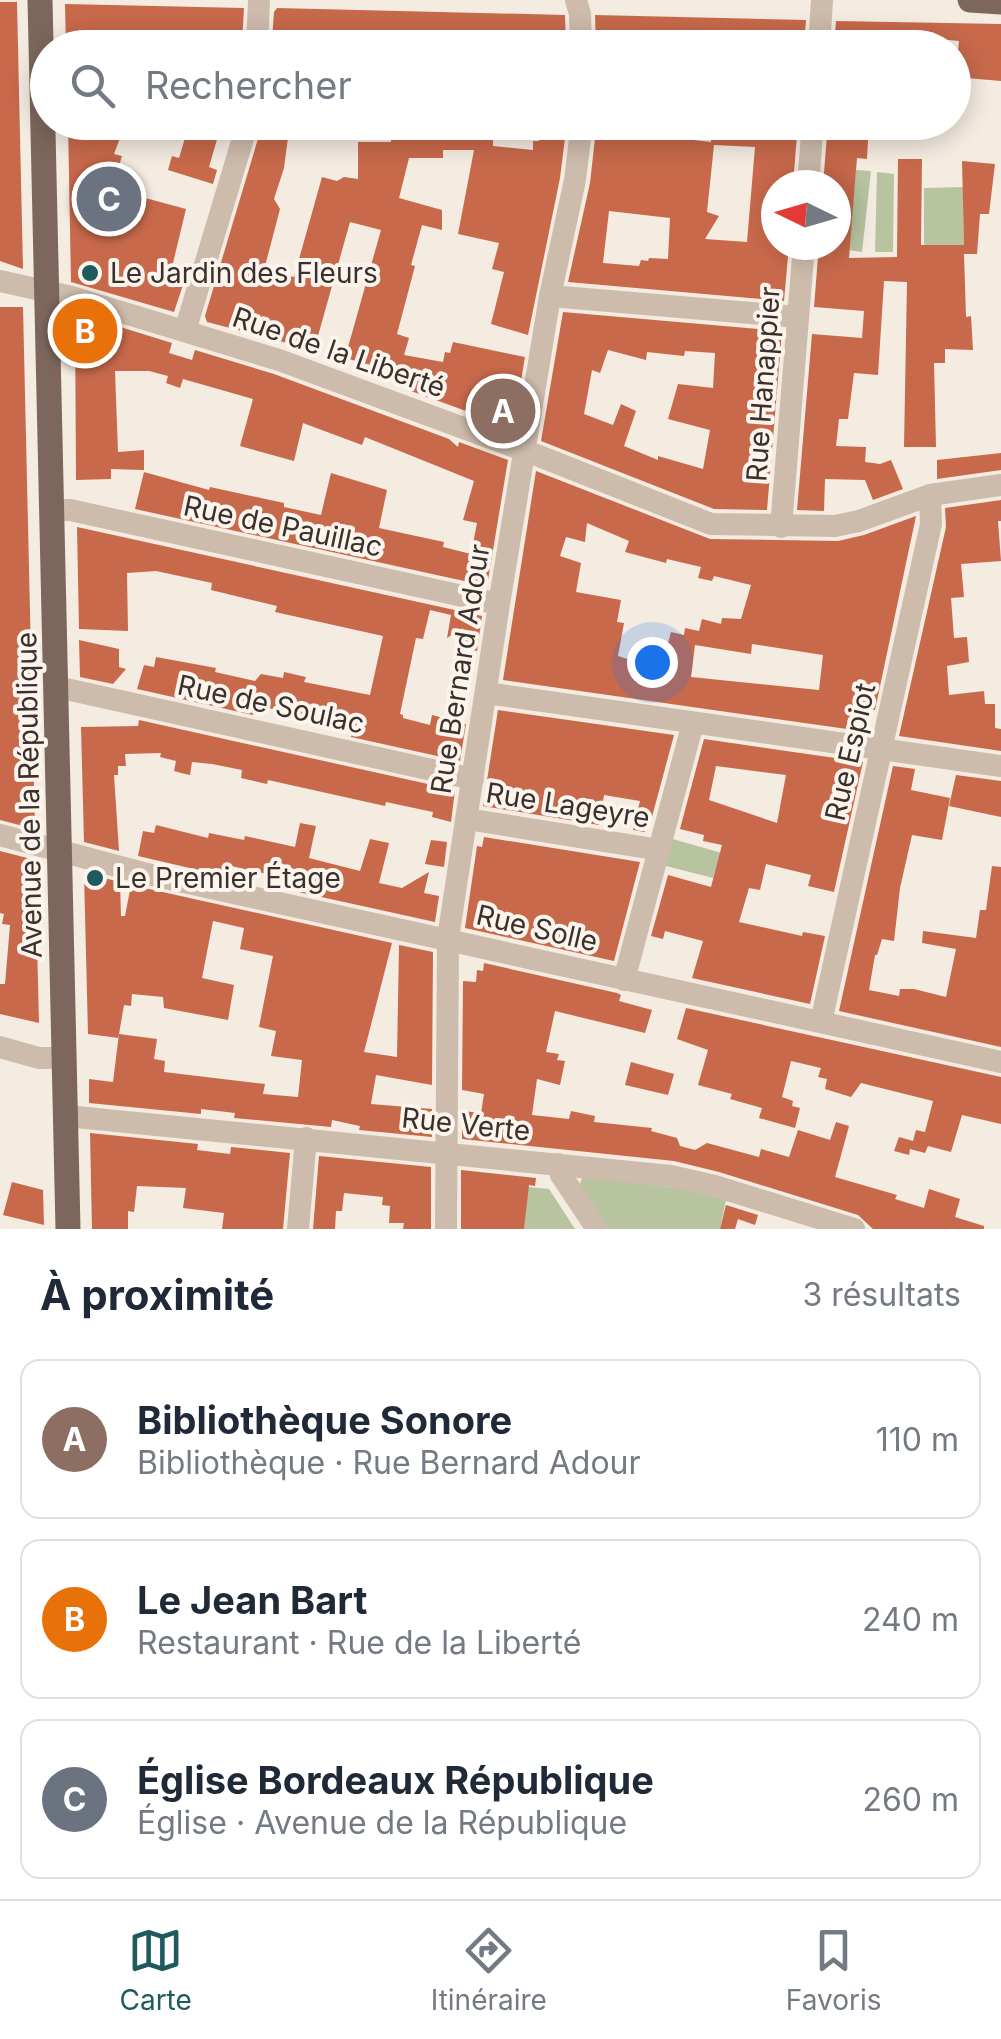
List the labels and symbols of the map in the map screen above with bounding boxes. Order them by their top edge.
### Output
pin: C [76,162,142,236]
north arrow [761,170,851,260]
place label: Le Jardin des Fleurs [110,256,378,290]
marker: Le Jardin des Fleurs [79,262,101,284]
street label: Rue Hanappier [739,285,787,483]
pin: B [52,294,118,368]
street label: Rue de la Liberté [228,300,450,404]
pin: A [470,374,536,448]
street label: Rue de Pauillac [181,488,385,564]
street label: Rue Bernard Adour [423,542,497,796]
street label: Avenue de la République [9,632,49,958]
your location [627,637,678,688]
street label: Rue de Soulac [175,668,367,740]
street label: Rue Espiot [818,680,882,824]
street label: Rue Lageyre [484,775,652,835]
place label: Le Premier Étage [115,860,341,895]
marker: Le Premier Étage [84,867,106,889]
street label: Rue Solle [473,898,601,958]
street label: Rue Verte [400,1100,532,1148]

